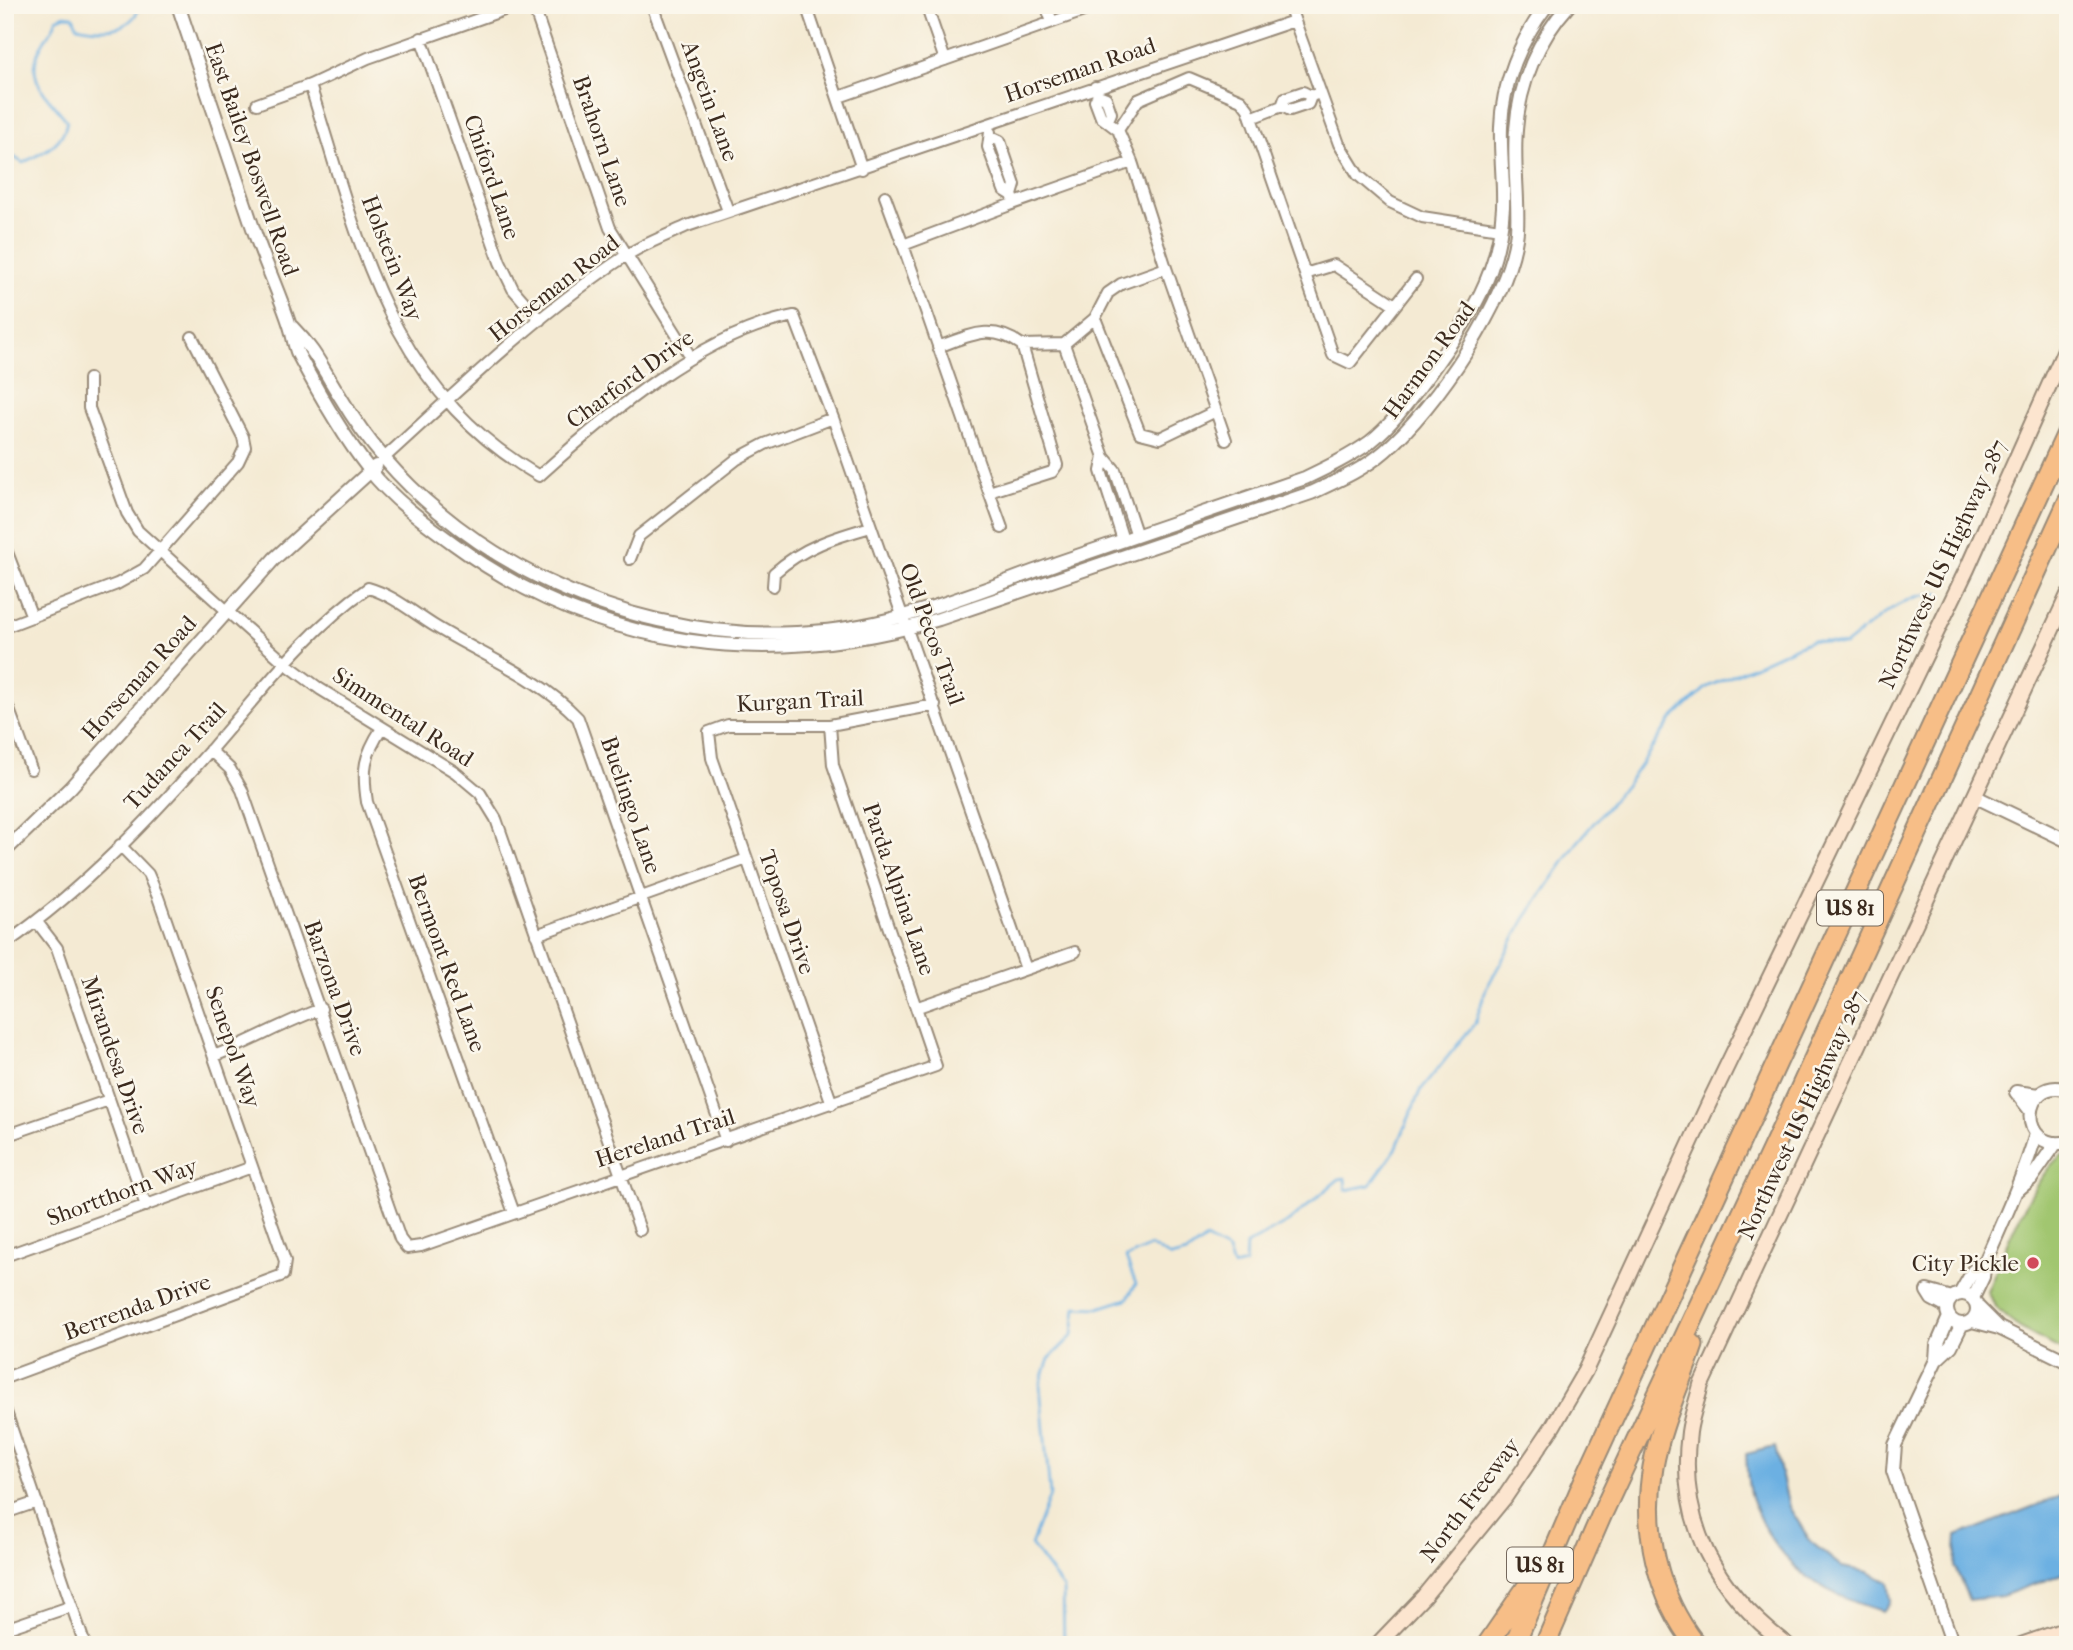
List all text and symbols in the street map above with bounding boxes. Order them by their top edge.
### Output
street label: Horseman Road [1001,31,1160,109]
street label: Angein Lane [675,36,744,165]
street label: East Bailey Boswell Road [199,39,305,280]
street label: Brahorn Lane [567,72,637,210]
street label: Chiford Lane [458,111,526,243]
street label: Holstein Way [356,191,429,325]
street label: Horseman Road [483,228,625,347]
street label: Harmon Road [1377,296,1481,424]
street label: Charford Drive [561,324,699,434]
street label: Northwest US Highway 287 [1873,435,2013,693]
street label: Old Pecos Trail [894,559,970,709]
street label: Horseman Road [76,610,202,746]
street label: Simmental Road [327,661,479,773]
street label: Kurgan Trail [736,684,865,718]
street label: Tudanca Trail [118,696,232,815]
street label: Buelingo Lane [595,733,667,877]
street label: Parda Alpina Lane [857,799,941,979]
street label: Toposa Drive [753,846,821,978]
street label: Bermont Red Lane [402,870,492,1056]
road number: US 81 [1817,890,1883,926]
street label: Barzona Drive [298,917,372,1059]
street label: Mirandesa Drive [75,972,155,1138]
street label: Senepol Way [200,983,267,1112]
street label: Northwest US Highway 287 [1732,986,1872,1244]
street label: Hereland Trail [592,1102,739,1173]
street label: Shortthorn Way [43,1152,202,1232]
place label: City Pickle [1912,1250,2019,1277]
marker: City Pickle [2025,1255,2041,1271]
street label: Berrenda Drive [60,1268,214,1346]
street label: North Freeway [1415,1432,1526,1567]
road number: US 81 [1507,1548,1573,1582]

